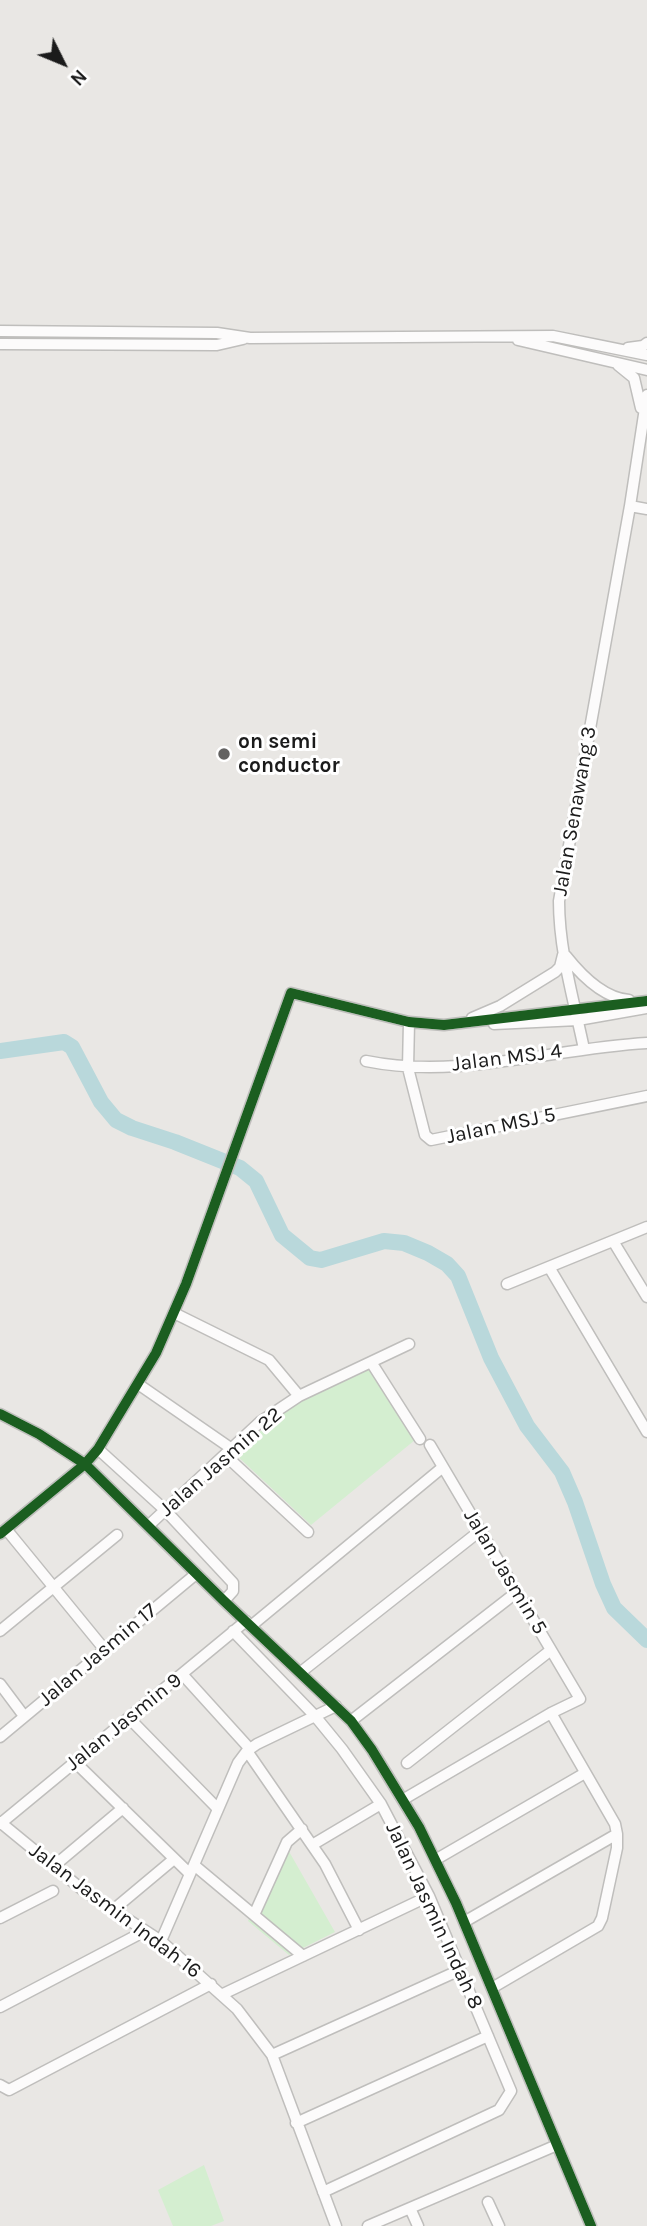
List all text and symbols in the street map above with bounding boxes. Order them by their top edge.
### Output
north arrow [28,28,98,98]
text: N [66,65,91,90]
street label: Jalan Senawang 3 [548,724,602,898]
place label: on semi conductor [238,729,340,779]
marker: on semi conductor [216,746,232,762]
street label: Jalan MSJ 4 [450,1039,564,1077]
street label: Jalan MSJ 5 [444,1102,558,1150]
street label: Jalan Jasmin 22 [155,1402,287,1522]
street label: Jalan Jasmin 5 [458,1505,552,1639]
street label: Jalan Jasmin 17 [34,1598,162,1712]
street label: Jalan Jasmin 9 [61,1668,187,1776]
street label: Jalan Jasmin Indah 8 [380,1819,488,2013]
street label: Jalan Jasmin Indah 16 [24,1838,206,1984]

